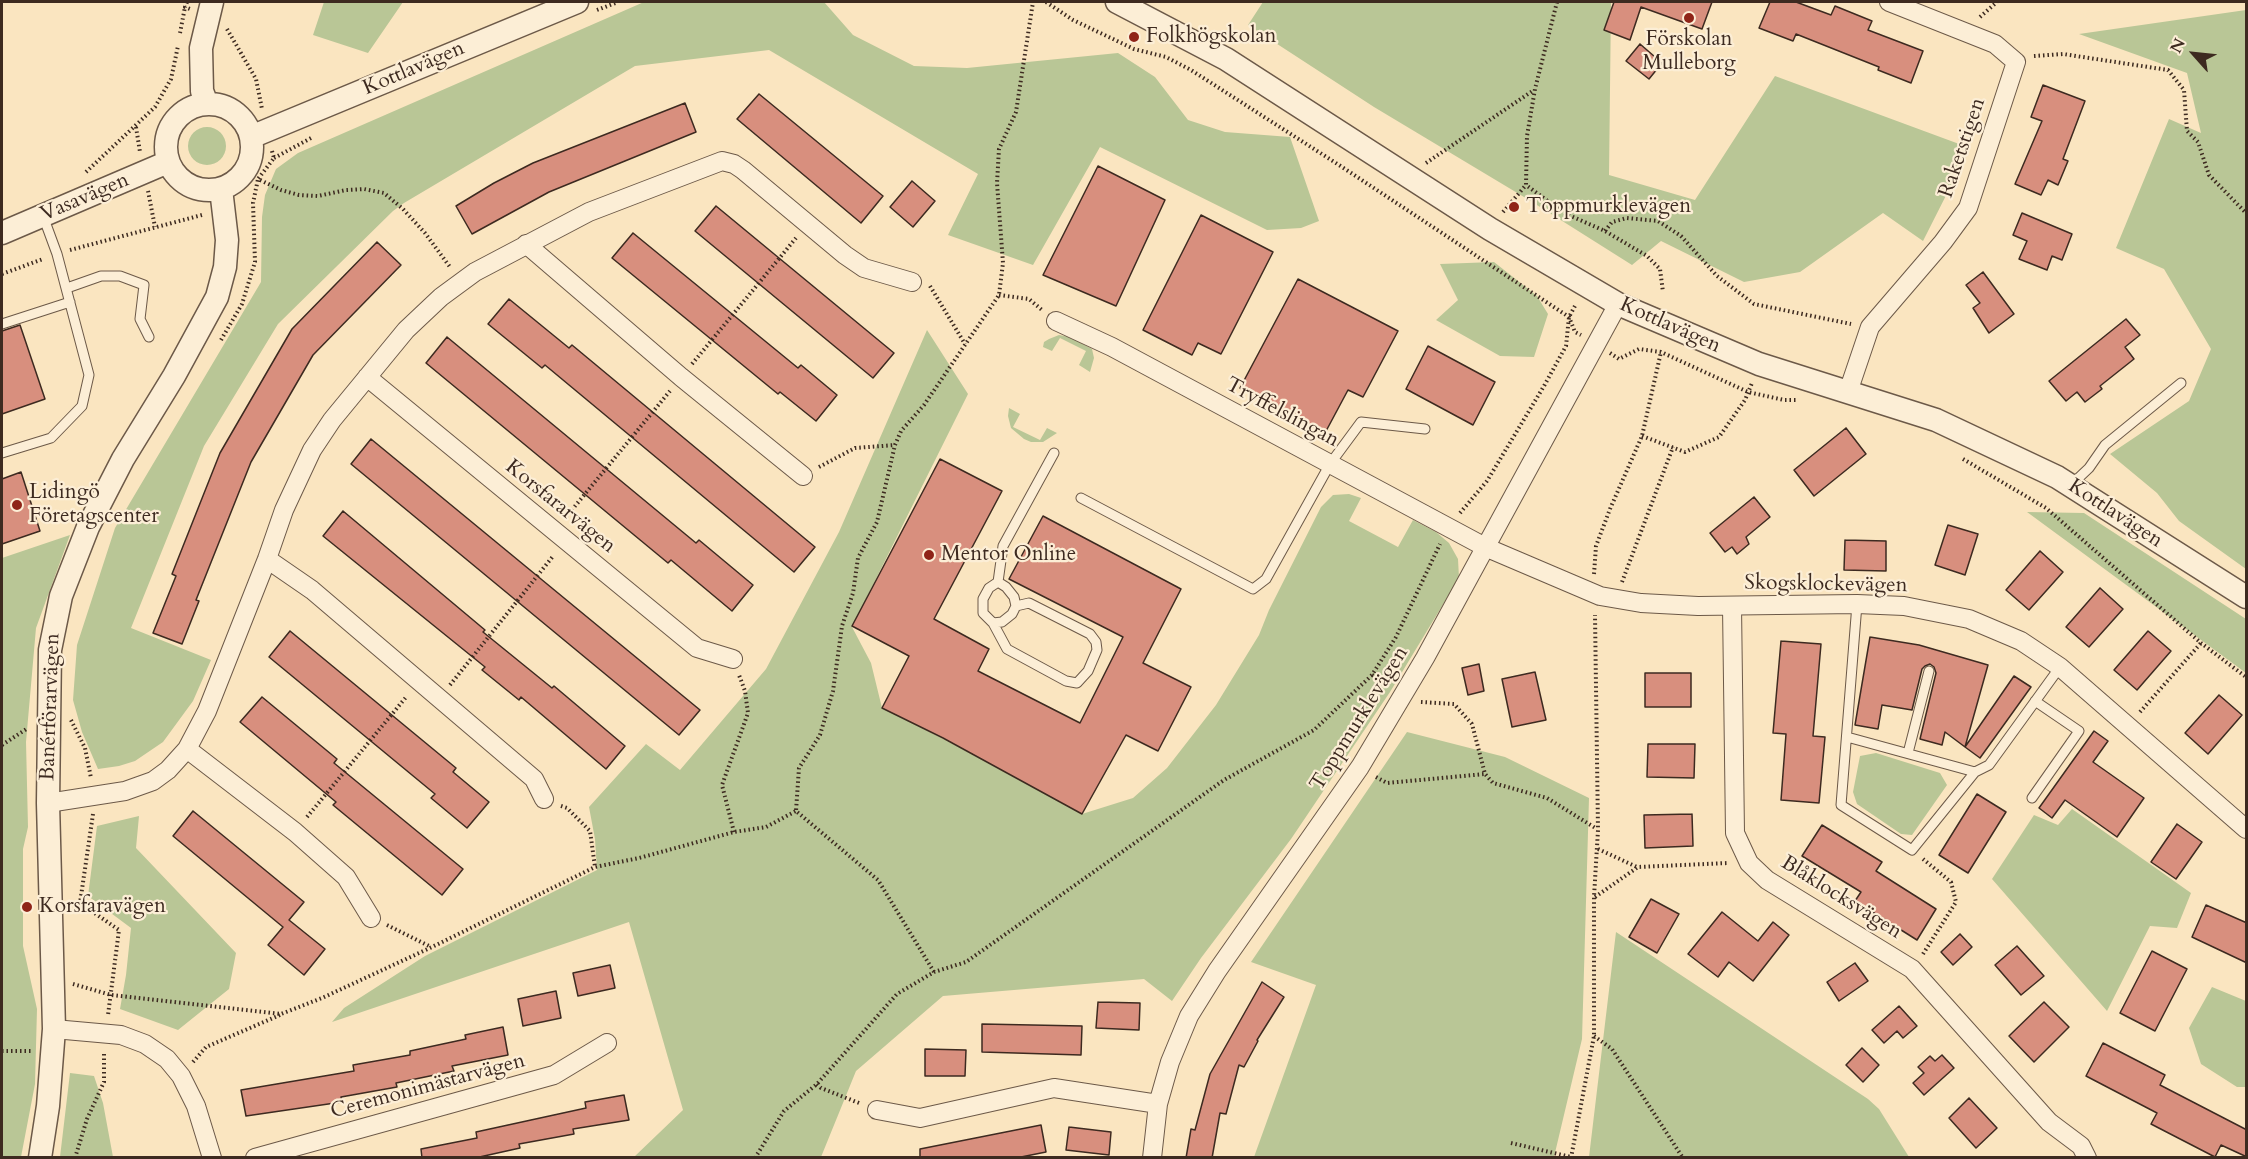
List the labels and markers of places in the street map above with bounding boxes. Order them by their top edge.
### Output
marker: Förskolan Mulleborg [1682,11,1696,25]
place label: Folkhögskolan [1146,24,1277,50]
place label: Förskolan Mulleborg [1642,27,1736,77]
marker: Folkhögskolan [1127,30,1141,44]
place label: Toppmurklevägen [1526,194,1691,220]
marker: Toppmurklevägen [1507,200,1521,214]
place label: Lidingö Företagscenter [29,480,159,530]
marker: Lidingö Företagscenter [10,498,24,512]
place label: Mentor Online [941,542,1076,568]
marker: Mentor Online [922,548,936,562]
place label: Korsfaravägen [39,894,166,920]
marker: Korsfaravägen [20,900,34,914]

